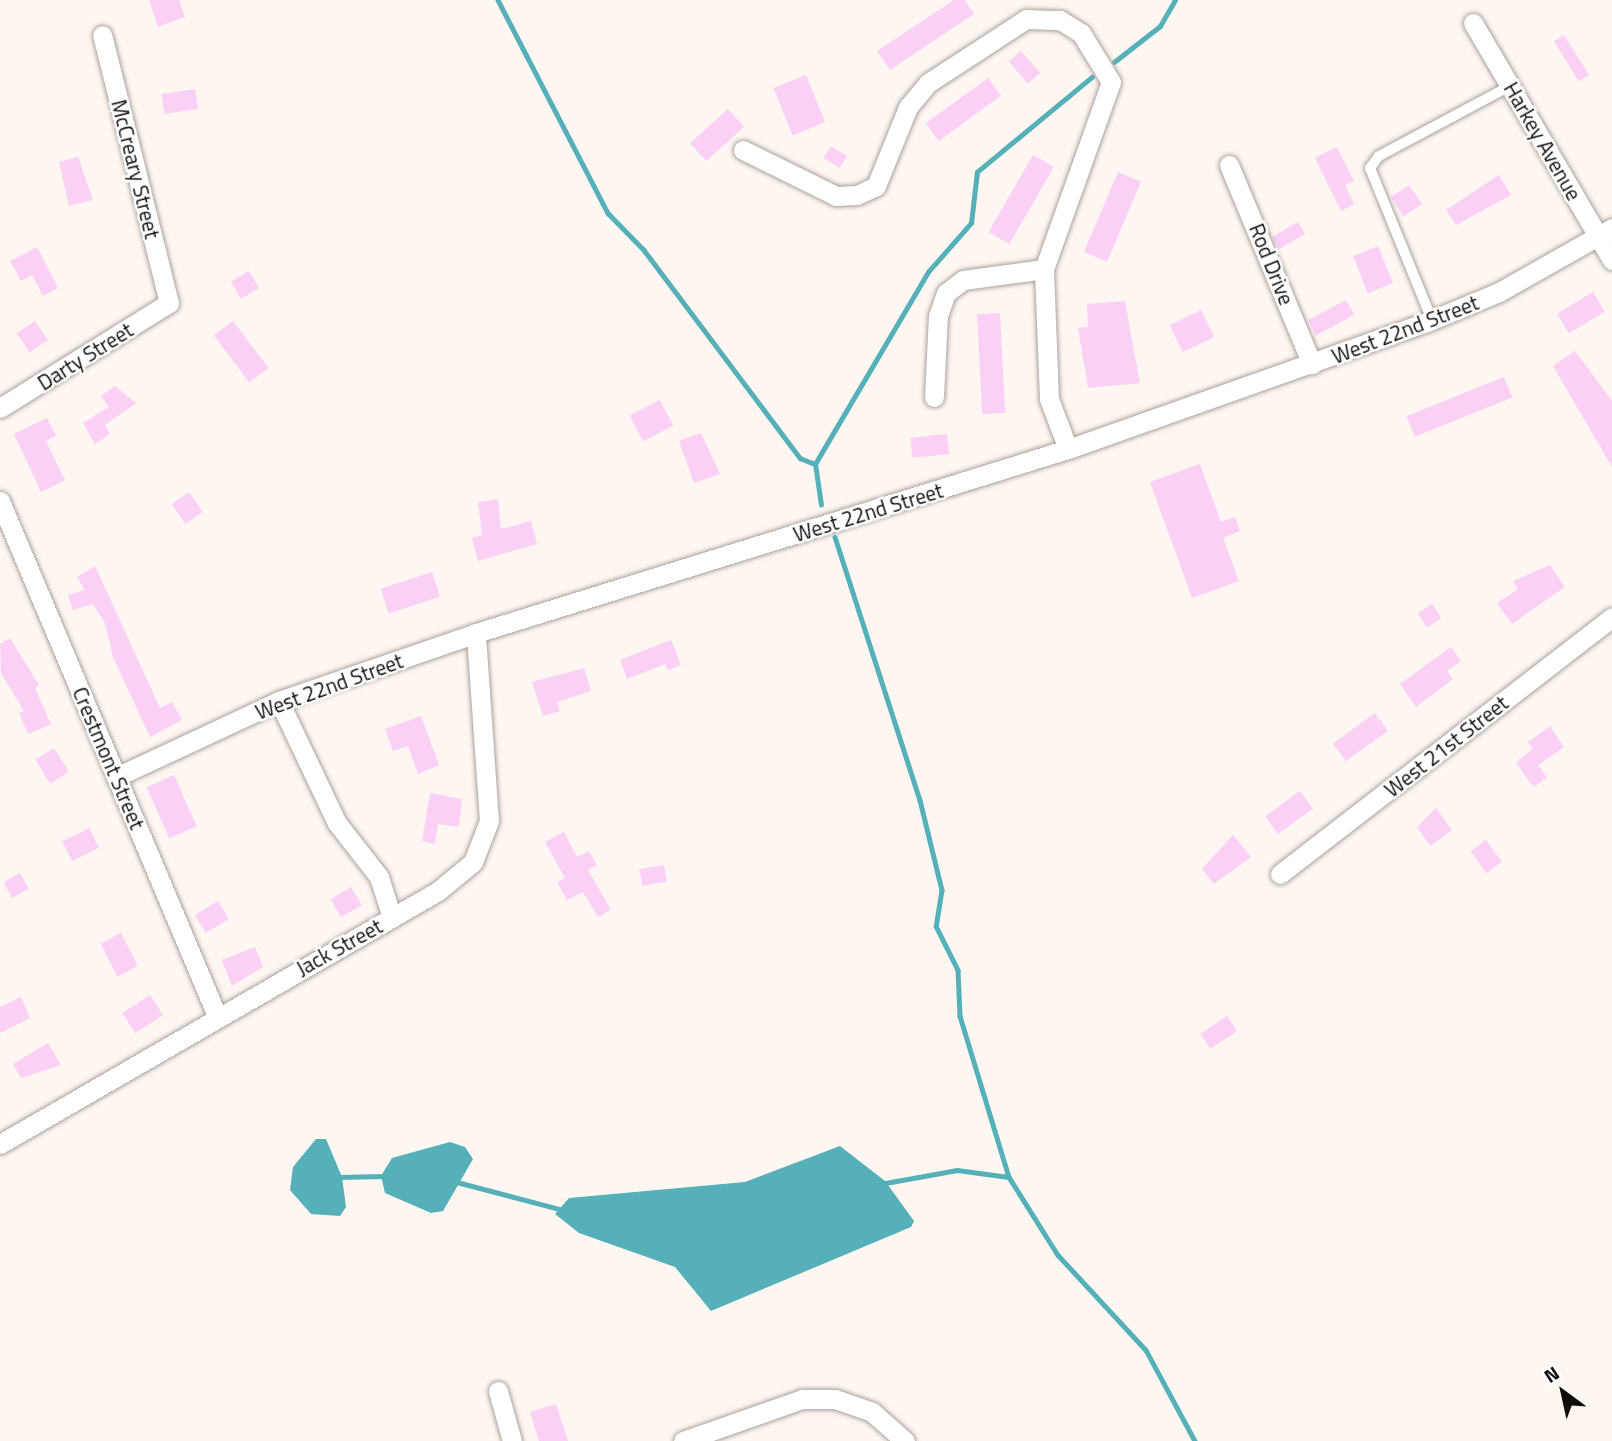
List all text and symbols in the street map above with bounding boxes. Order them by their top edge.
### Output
street label: Harkey Avenue [1499,77,1587,205]
street label: McCreary Street [107,97,165,241]
street label: Rod Drive [1244,220,1300,308]
street label: West 22nd Street [1328,289,1482,369]
street label: Darty Street [33,317,137,395]
street label: West 22nd Street [790,477,946,547]
street label: West 22nd Street [252,648,406,724]
street label: Crestmont Street [68,683,150,833]
street label: West 21st Street [1379,690,1513,802]
street label: Jack Street [292,913,386,981]
north arrow [1528,1357,1598,1427]
text: N [1538,1358,1565,1390]

